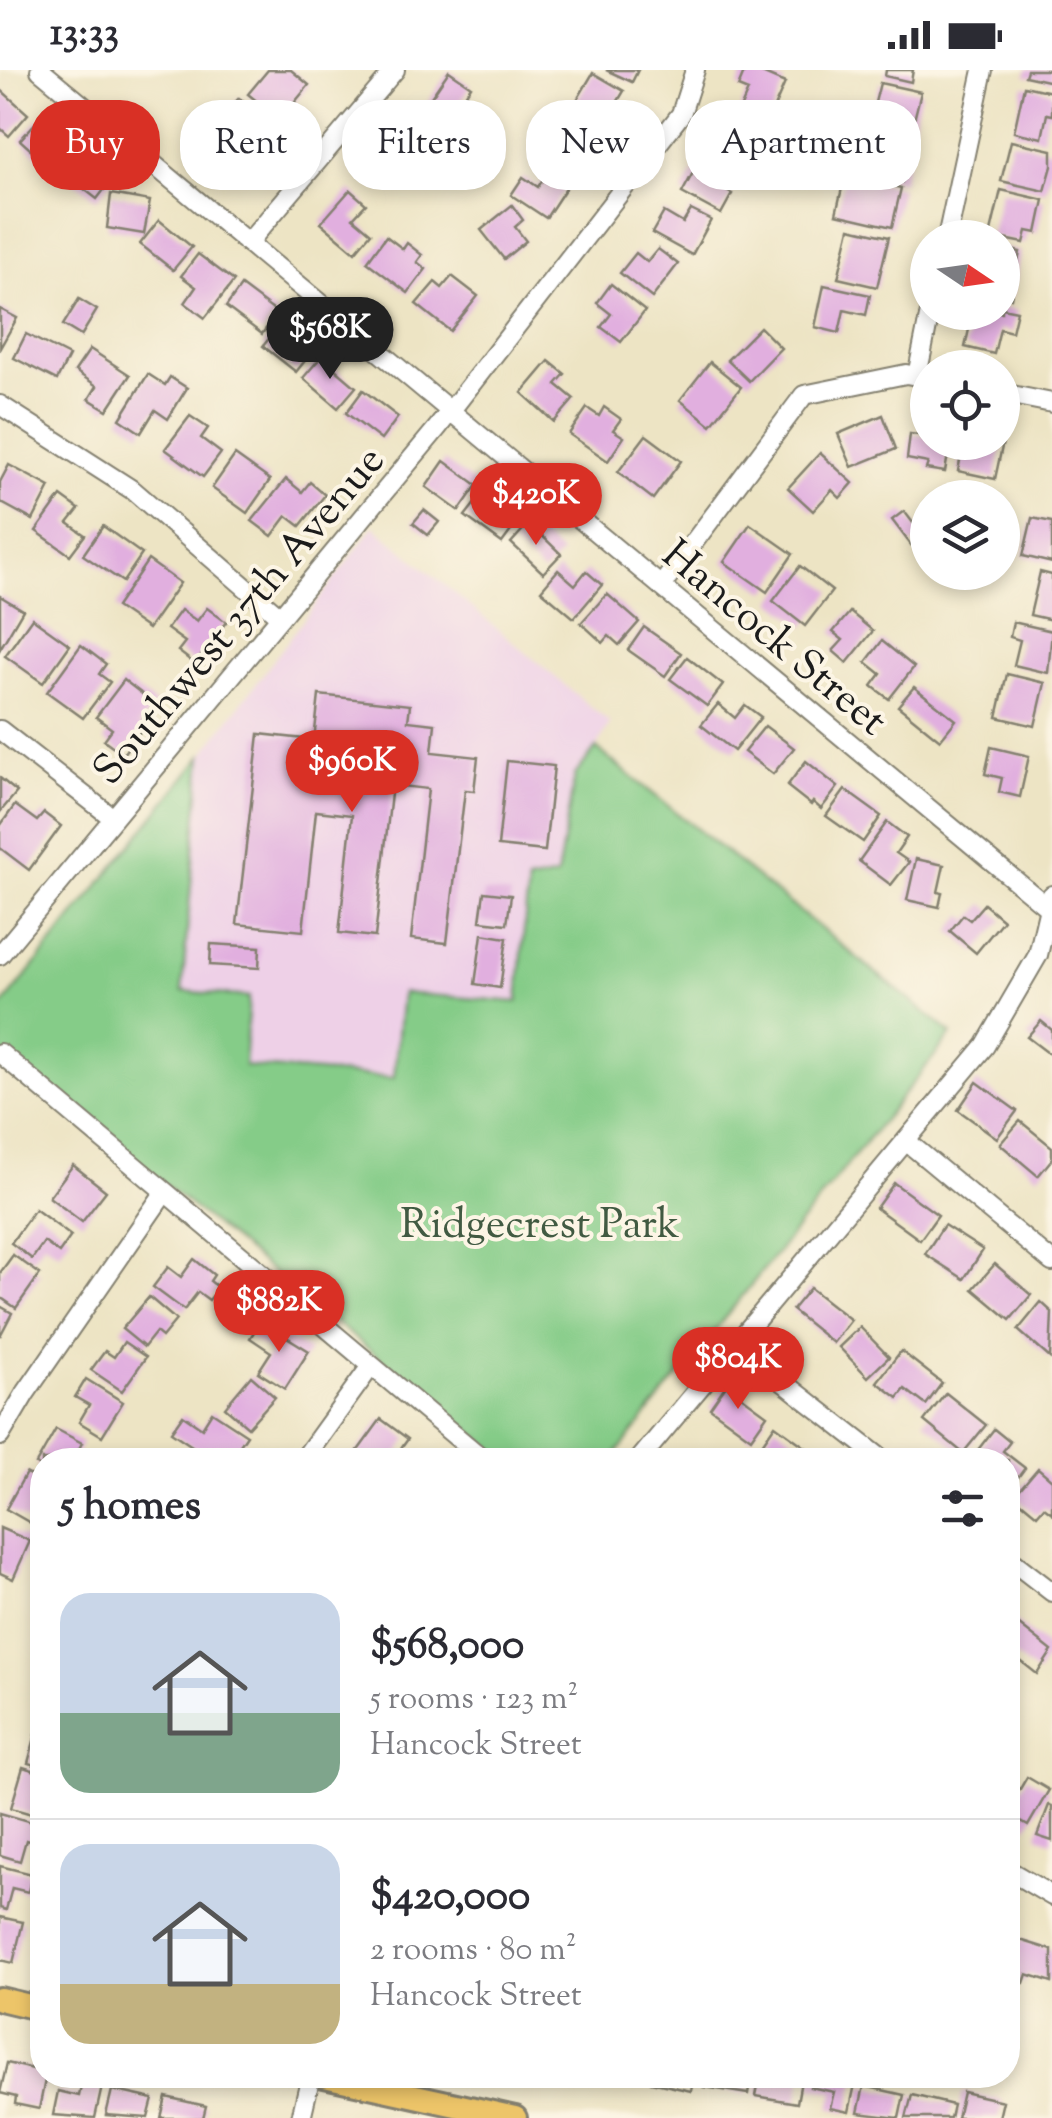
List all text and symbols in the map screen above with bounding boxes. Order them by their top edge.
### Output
text: 13:33 [50,8,119,62]
chip: Buy [30,100,160,190]
chip: Rent [180,100,322,190]
chip: Filters [342,100,506,190]
chip: New [526,100,665,190]
chip: Apartment [685,100,921,190]
north arrow [910,220,1020,330]
map controls [910,220,1020,590]
pin: $568K [260,297,400,382]
text: $568K [288,306,372,352]
button: locate [910,350,1020,460]
street label: Southwest 37th Avenue [81,434,401,800]
pin: $420K [466,463,606,548]
text: $420K [492,472,580,518]
button: layers [910,480,1020,590]
street label: Hancock Street [647,528,899,752]
pin: $960K [282,730,422,815]
text: $960K [308,739,396,785]
park label: Ridgecrest Park [400,1197,680,1257]
pin: $882K [209,1270,349,1355]
text: $882K [236,1279,322,1325]
pin: $804K [668,1327,808,1412]
text: $804K [694,1336,782,1382]
text: 5 homes [60,1478,201,1538]
icon: filters [935,1481,990,1536]
text: $568,000 [370,1617,524,1677]
icon: home [140,1633,260,1753]
text: 5 rooms · 123 m² [370,1677,578,1723]
text: Hancock Street [370,1723,582,1769]
text: $420,000 [370,1868,530,1928]
icon: home [140,1884,260,2004]
text: 2 rooms · 80 m² [370,1928,577,1974]
text: Hancock Street [370,1974,582,2020]

